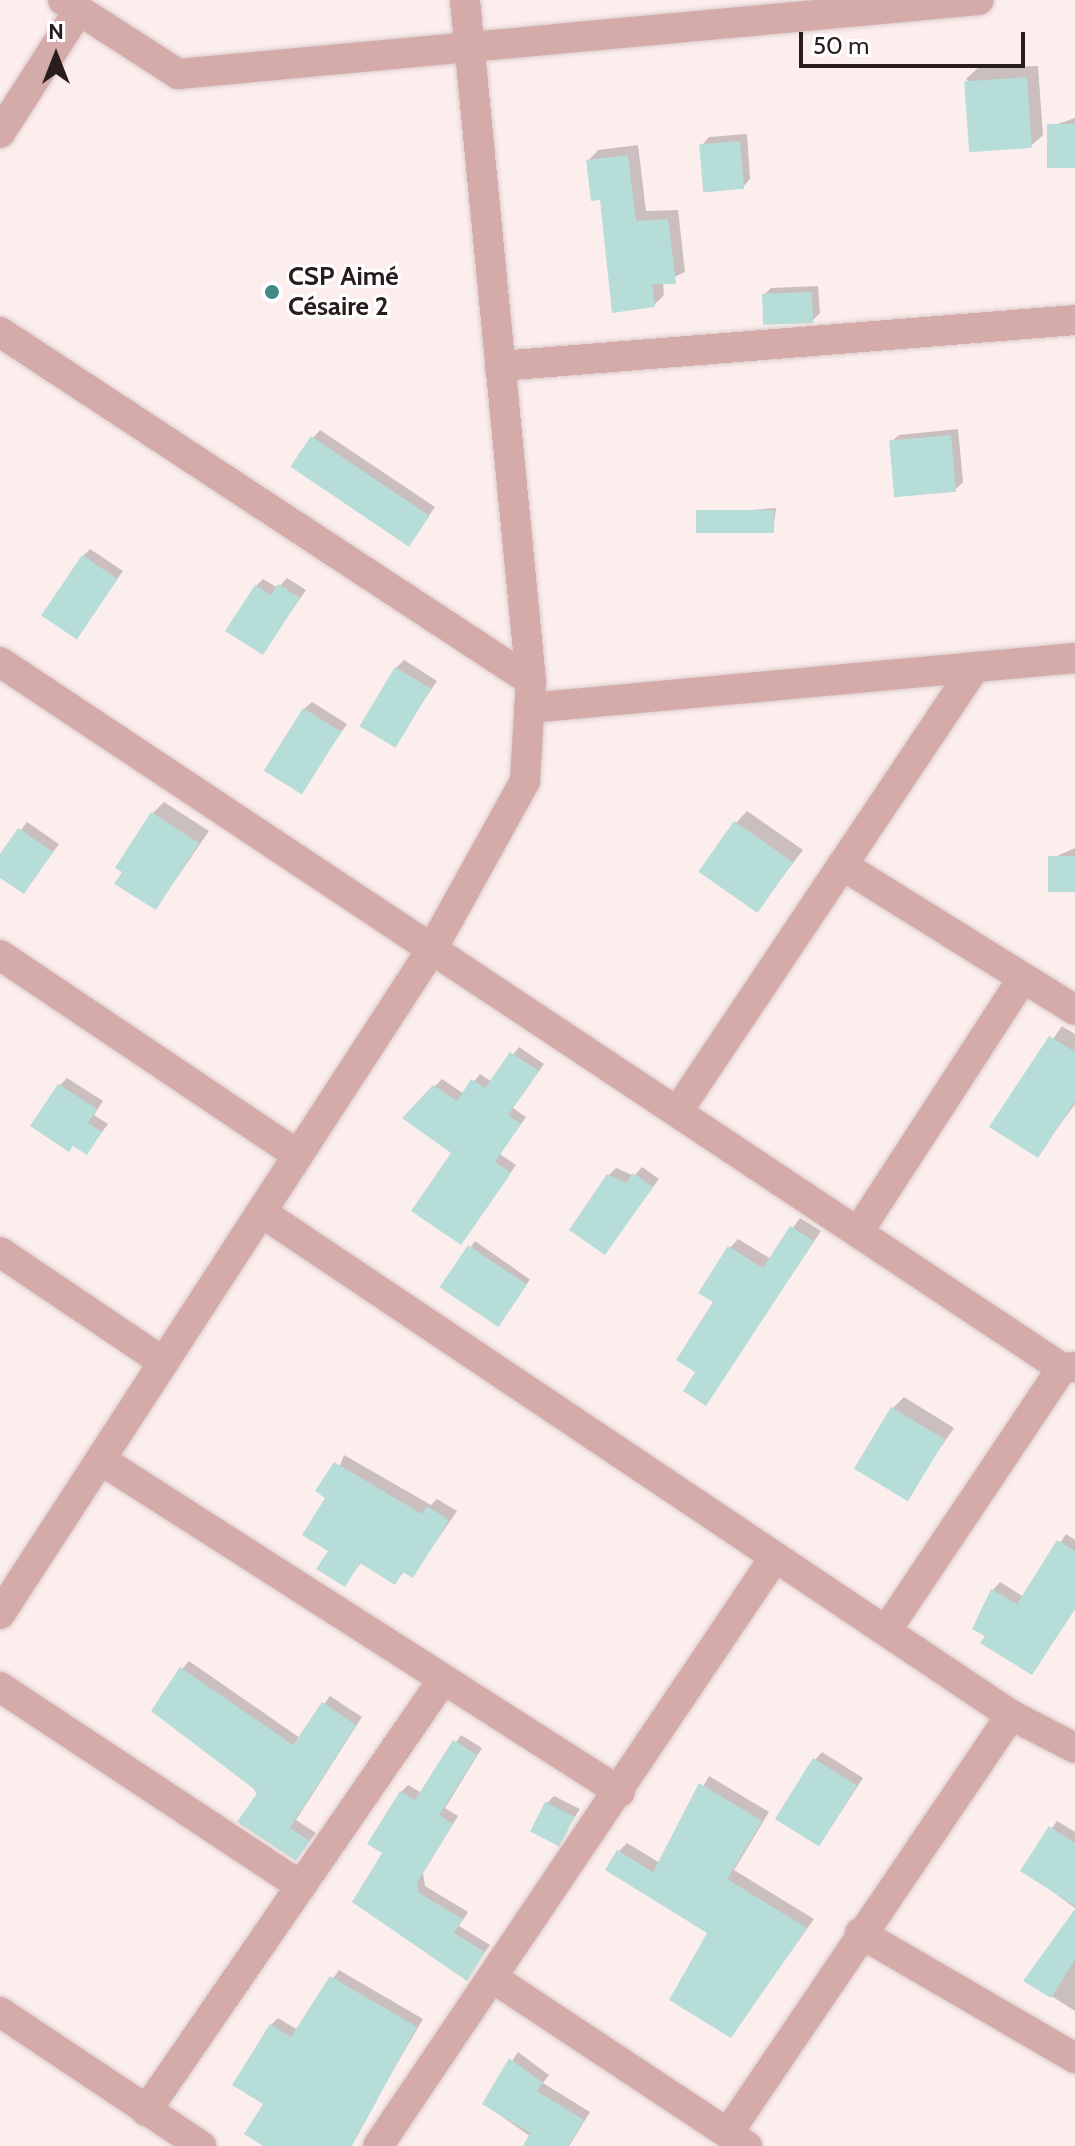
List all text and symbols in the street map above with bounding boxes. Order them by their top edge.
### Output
north arrow [16,16,96,96]
scale bar [803,16,1029,66]
text: N [48,18,64,45]
text: 50 m [813,31,869,60]
place label: CSP Aimé Césaire 2 [288,261,399,322]
marker: CSP Aimé Césaire 2 [263,283,281,301]

